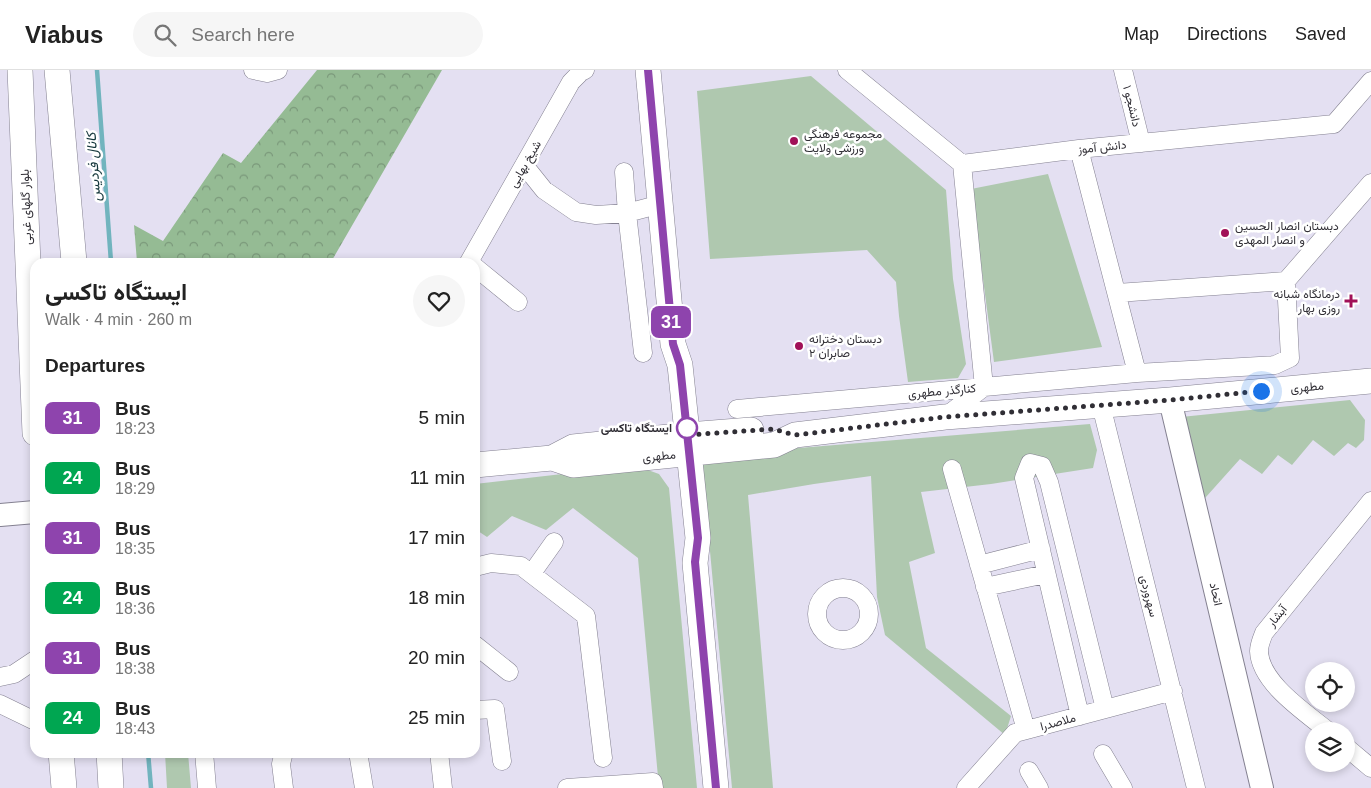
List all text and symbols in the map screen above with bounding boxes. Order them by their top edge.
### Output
search box [133,12,483,57]
text: Viabus [25,21,103,48]
icon: search [151,21,179,49]
text: Search here [191,24,295,45]
text: Map [1124,24,1159,44]
text: Directions [1187,24,1267,44]
text: Saved [1295,24,1346,44]
street label: دانشجو ۱ [1119,84,1144,129]
place label: مجموعه فرهنگی ورزشی ولایت [804,127,882,156]
water label: کانال فردیس [82,129,104,202]
marker: مجموعه فرهنگی ورزشی ولایت [788,135,800,147]
street label: دانش آموز [1076,137,1127,158]
street label: شیخ بهایی [506,138,546,191]
street label: بلوار گلهای غربی [18,169,35,245]
place label: دبستان انصار الحسین و انصار المهدی [1235,219,1339,248]
marker: دبستان انصار الحسین و انصار المهدی [1219,227,1231,239]
button: heart [413,275,465,327]
text: ایستگاه تاکسی [45,278,187,305]
place label: درمانگاه شبانه روزی بهار [1274,287,1340,316]
marker: درمانگاه شبانه روزی بهار [1344,294,1358,308]
line badge: 31 [648,306,694,338]
text: Walk · 4 min · 260 m [45,311,192,328]
text: 31 [661,312,681,332]
place label: دبستان دخترانه صابران ۲ [809,332,882,361]
marker: دبستان دخترانه صابران ۲ [793,340,805,352]
text: Departures [45,355,145,376]
your location [1249,379,1274,404]
street label: مطهری [1290,379,1324,396]
street label: کنارگذر مطهری [907,381,977,402]
text: Bus [115,398,151,419]
text: 5 min [419,407,465,428]
text: 31 [62,408,83,428]
marker: ایستگاه تاکسی [676,417,698,439]
text: 18:23 [115,420,155,437]
place label: ایستگاه تاکسی [601,421,672,435]
street label: مطهری [642,447,677,466]
text: Bus [115,458,151,479]
text: 11 min [409,467,465,488]
text: 24 [62,468,83,488]
text: 18:29 [115,480,155,497]
text: Bus [115,518,151,539]
text: 17 min [408,527,465,548]
text: 31 [62,528,83,548]
text: 18:35 [115,540,155,557]
street label: سهروردی [1136,574,1161,619]
text: Bus [115,578,151,599]
street label: اتحاد [1207,581,1225,607]
text: 18 min [408,587,465,608]
text: 24 [62,588,83,608]
text: 18:36 [115,600,155,617]
street label: آبشار [1263,601,1291,631]
text: Bus [115,638,151,659]
text: 20 min [408,647,465,668]
text: 31 [62,648,83,668]
text: 18:38 [115,660,155,677]
map controls [1305,662,1355,772]
button: locate [1305,662,1355,712]
text: Bus [115,698,151,719]
text: 25 min [408,707,465,728]
text: 24 [62,708,83,728]
street label: ملاصدرا [1039,711,1078,734]
text: 18:43 [115,720,155,737]
button: layers [1305,722,1355,772]

